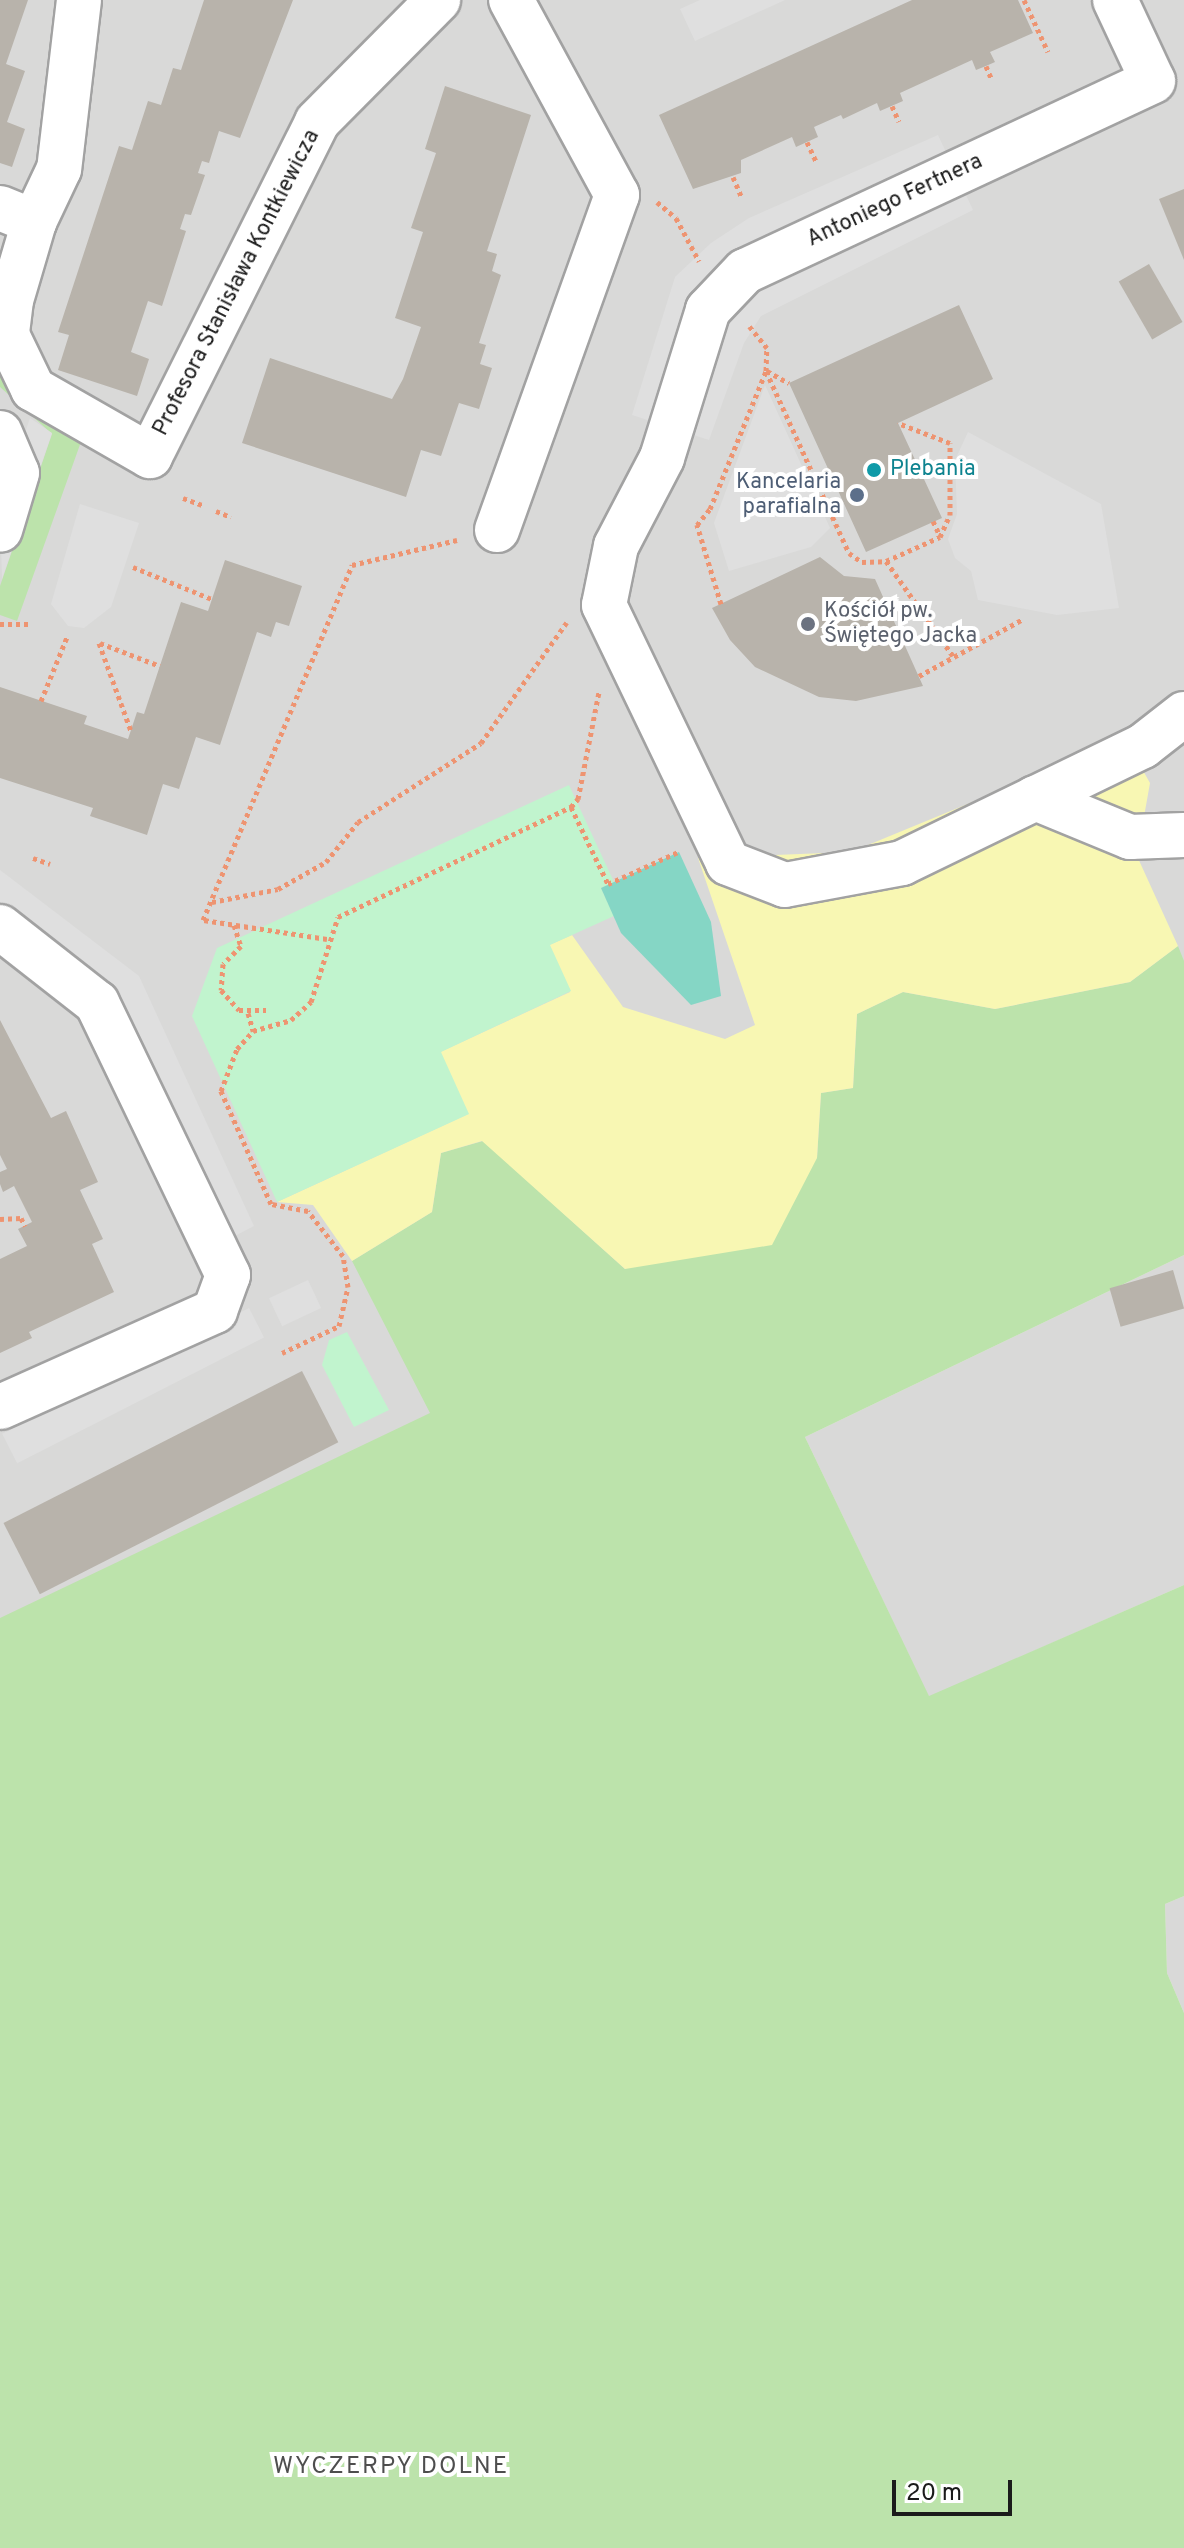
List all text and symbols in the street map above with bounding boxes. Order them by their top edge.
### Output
street label: Profesora Stanisława Kontkiewicza [148,126,326,440]
street label: Antoniego Fertnera [803,149,987,253]
place label: Plebania [890,457,976,483]
marker: Plebania [865,461,883,479]
place label: Kancelaria parafialna [736,469,841,520]
marker: Kancelaria parafialna [848,486,866,504]
place label: Kościół pw. Świętego Jacka [824,598,977,650]
marker: Kościół pw. Świętego Jacka [799,615,817,633]
district label: WYCZERPY DOLNE [272,2454,510,2482]
scale bar [896,2464,1016,2514]
text: 20 m [906,2479,962,2509]

